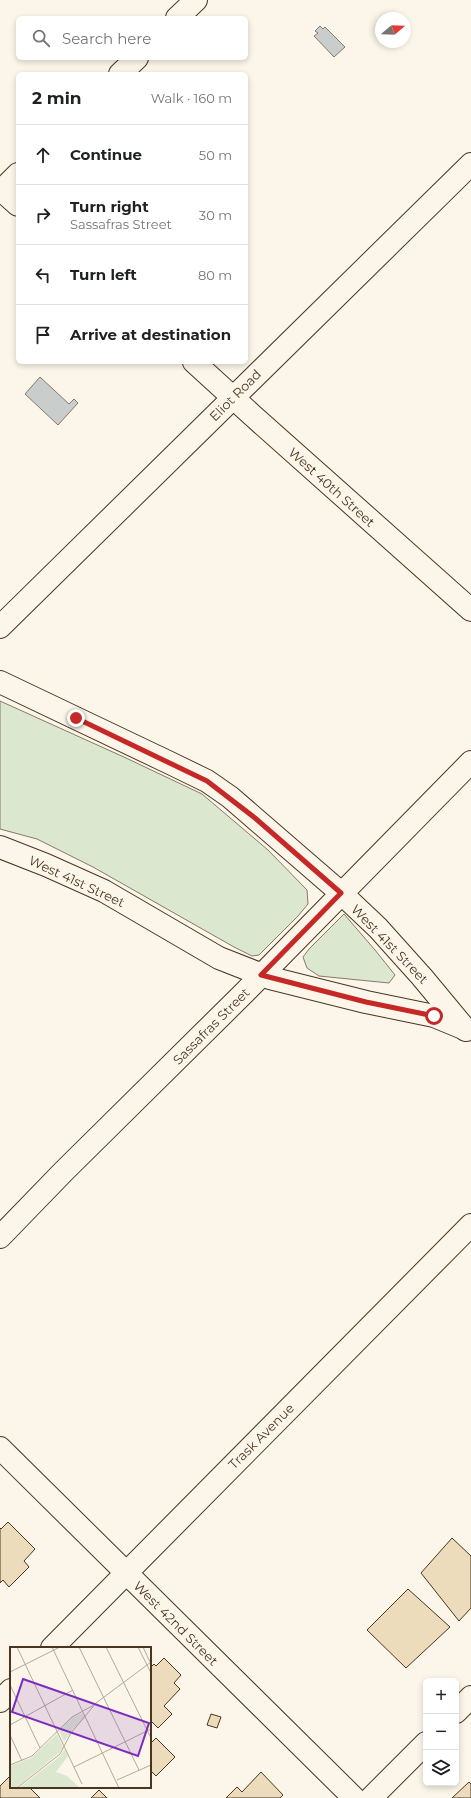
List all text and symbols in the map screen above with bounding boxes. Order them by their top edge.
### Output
north arrow [375,12,411,48]
search box [16,16,248,60]
icon: search [30,27,52,49]
text: Search here [62,29,151,48]
text: 2 min [32,88,82,108]
text: Walk · 160 m [151,90,232,106]
icon: ahead [32,144,54,166]
text: Continue [70,145,142,164]
text: 50 m [199,147,232,163]
text: Turn right [70,197,149,216]
icon: right [32,204,54,226]
text: 30 m [199,207,232,223]
text: Sassafras Street [70,216,172,232]
icon: left [32,264,54,286]
text: Turn left [70,265,137,284]
text: 80 m [198,267,232,283]
icon: arrive [32,324,54,346]
text: Arrive at destination [70,325,231,344]
street label: Eliot Road [206,366,264,424]
street label: West 40th Street [286,444,378,530]
route end [67,709,85,727]
street label: West 41st Street [27,852,127,910]
street label: West 41st Street [348,901,432,987]
street label: Sassafras Street [169,984,253,1068]
route start [425,1007,443,1025]
street label: Trask Avenue [225,1400,297,1472]
street label: West 42nd Street [130,1577,222,1669]
inset map [10,1647,151,1788]
map controls [423,1678,459,1786]
button: + [423,1678,459,1714]
button: − [423,1714,459,1750]
button: layers [423,1750,459,1786]

